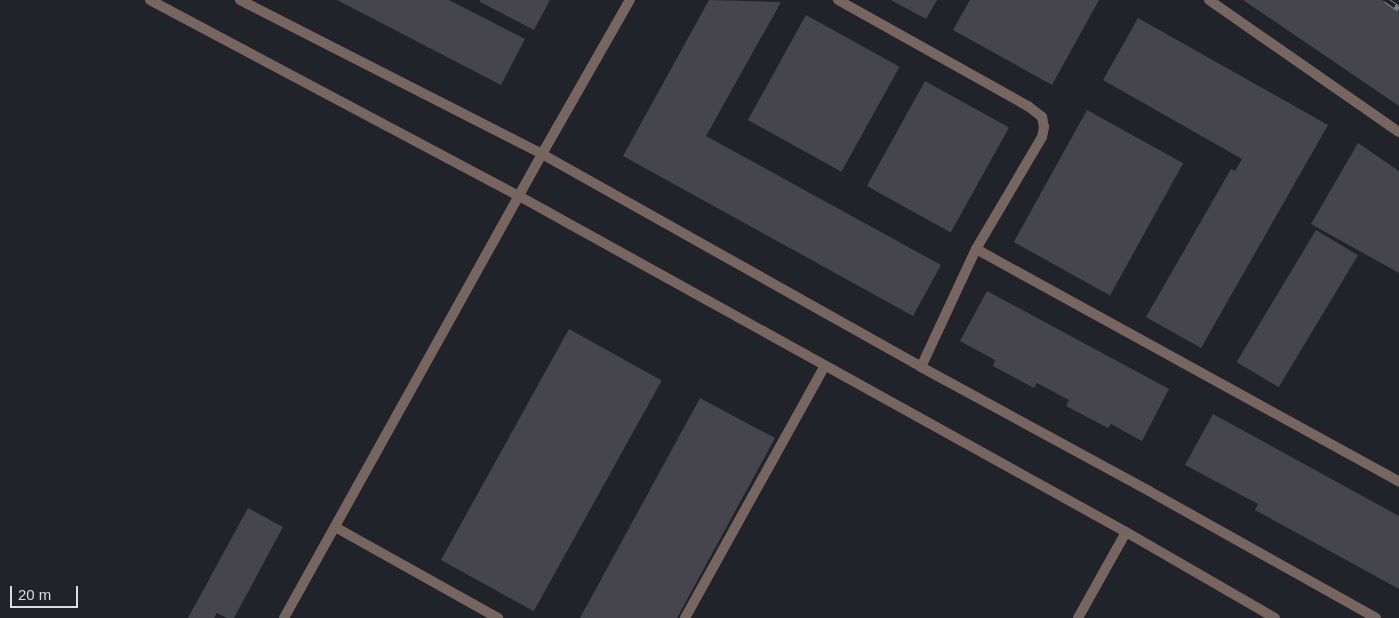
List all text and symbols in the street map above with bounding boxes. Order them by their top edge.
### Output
scale bar [12,576,80,608]
text: 20 m [18,586,51,603]

